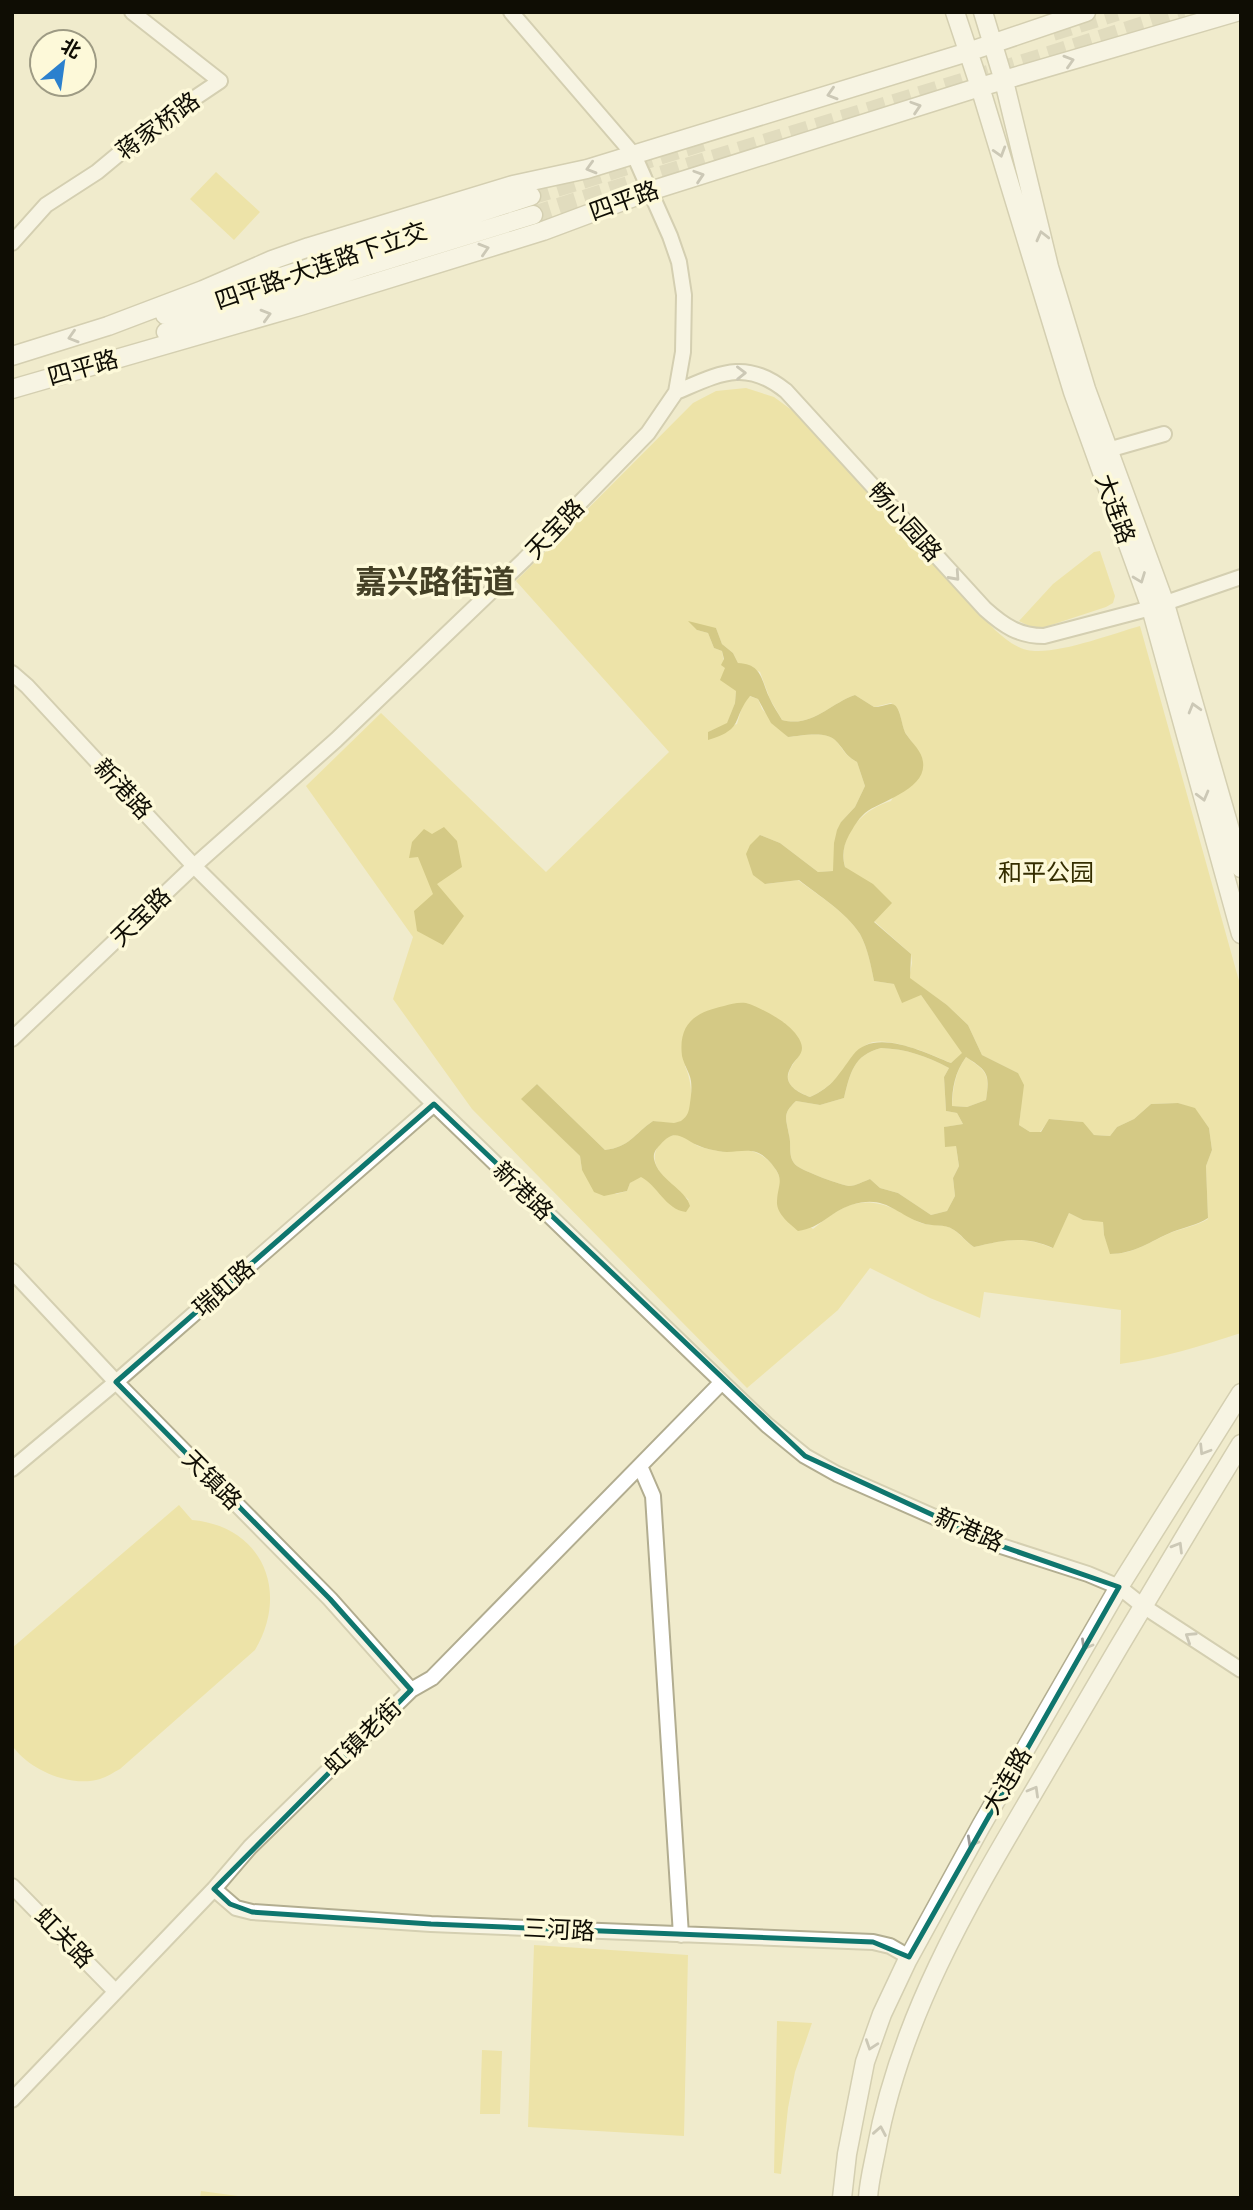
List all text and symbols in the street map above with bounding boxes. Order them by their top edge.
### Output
north arrow [28,28,98,98]
text: 北 [57,32,86,64]
one-way arrow [1063,54,1075,69]
street label: 蒋家桥路 [109,84,206,166]
one-way arrow [826,86,839,100]
one-way arrow [910,101,922,116]
one-way arrow [991,146,1006,158]
one-way arrow [585,159,597,174]
one-way arrow [692,170,705,184]
street label: 四平路 [584,173,663,227]
street label: 四平路-大连路下立交 [210,214,431,316]
one-way arrow [1036,230,1050,242]
one-way arrow [477,242,489,257]
one-way arrow [260,309,272,324]
one-way arrow [67,329,80,343]
street label: 四平路 [44,342,122,392]
one-way arrow [736,365,746,381]
street label: 大连路 [1089,469,1143,548]
street label: 畅心园路 [862,475,950,568]
street label: 天宝路 [518,491,591,565]
district label: 嘉兴路街道 [355,560,515,603]
one-way arrow [946,568,959,581]
one-way arrow [1131,571,1145,583]
one-way arrow [1188,702,1202,714]
street label: 新港路 [87,751,160,826]
one-way arrow [1195,790,1210,802]
park label: 和平公园 [998,856,1094,888]
street label: 天宝路 [103,880,177,953]
street label: 新港路 [487,1154,561,1227]
street label: 瑞虹路 [186,1252,261,1323]
street label: 天镇路 [176,1443,249,1516]
one-way arrow [1200,1443,1213,1456]
street label: 新港路 [930,1500,1009,1558]
one-way arrow [1170,1542,1183,1555]
one-way arrow [1185,1633,1198,1645]
one-way arrow [1081,1637,1094,1650]
street label: 虹镇老街 [317,1691,408,1781]
street label: 大连路 [974,1741,1038,1820]
one-way arrow [1026,1786,1039,1799]
one-way arrow [967,1834,980,1847]
street label: 虹关路 [28,1900,101,1974]
street label: 三河路 [522,1911,596,1947]
one-way arrow [865,2039,879,2051]
one-way arrow [871,2125,886,2137]

